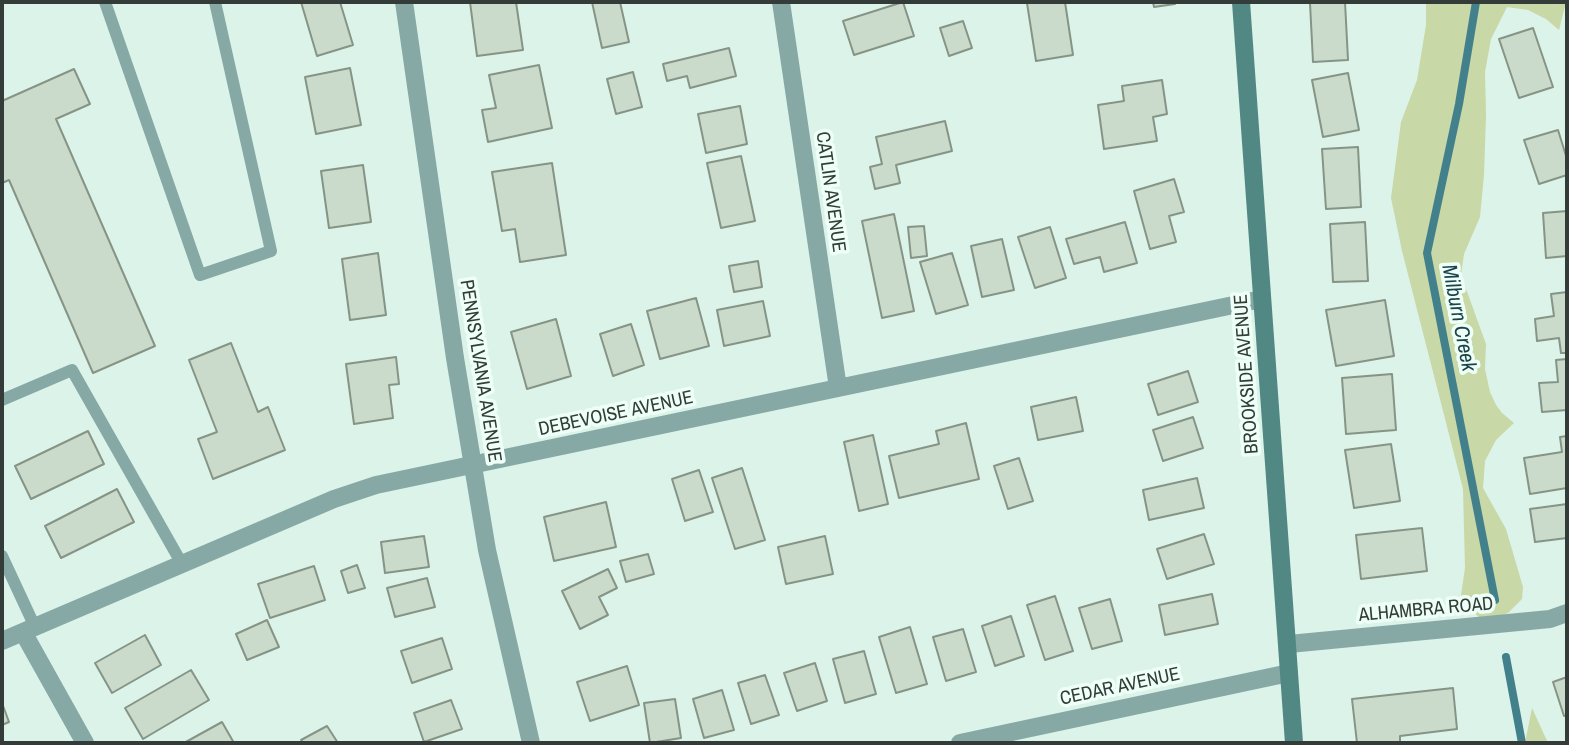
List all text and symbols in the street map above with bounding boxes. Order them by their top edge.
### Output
street label: CATLIN AVENUE [810,130,850,254]
water label: Milburn Creek [1435,263,1481,373]
street label: PENNSYLVANIA AVENUE [454,278,506,464]
street label: BROOKSIDE AVENUE [1230,293,1264,455]
street label: DEBEVOISE AVENUE [537,386,695,442]
street label: ALHAMBRA ROAD [1358,593,1494,627]
street label: CEDAR AVENUE [1058,663,1182,711]

